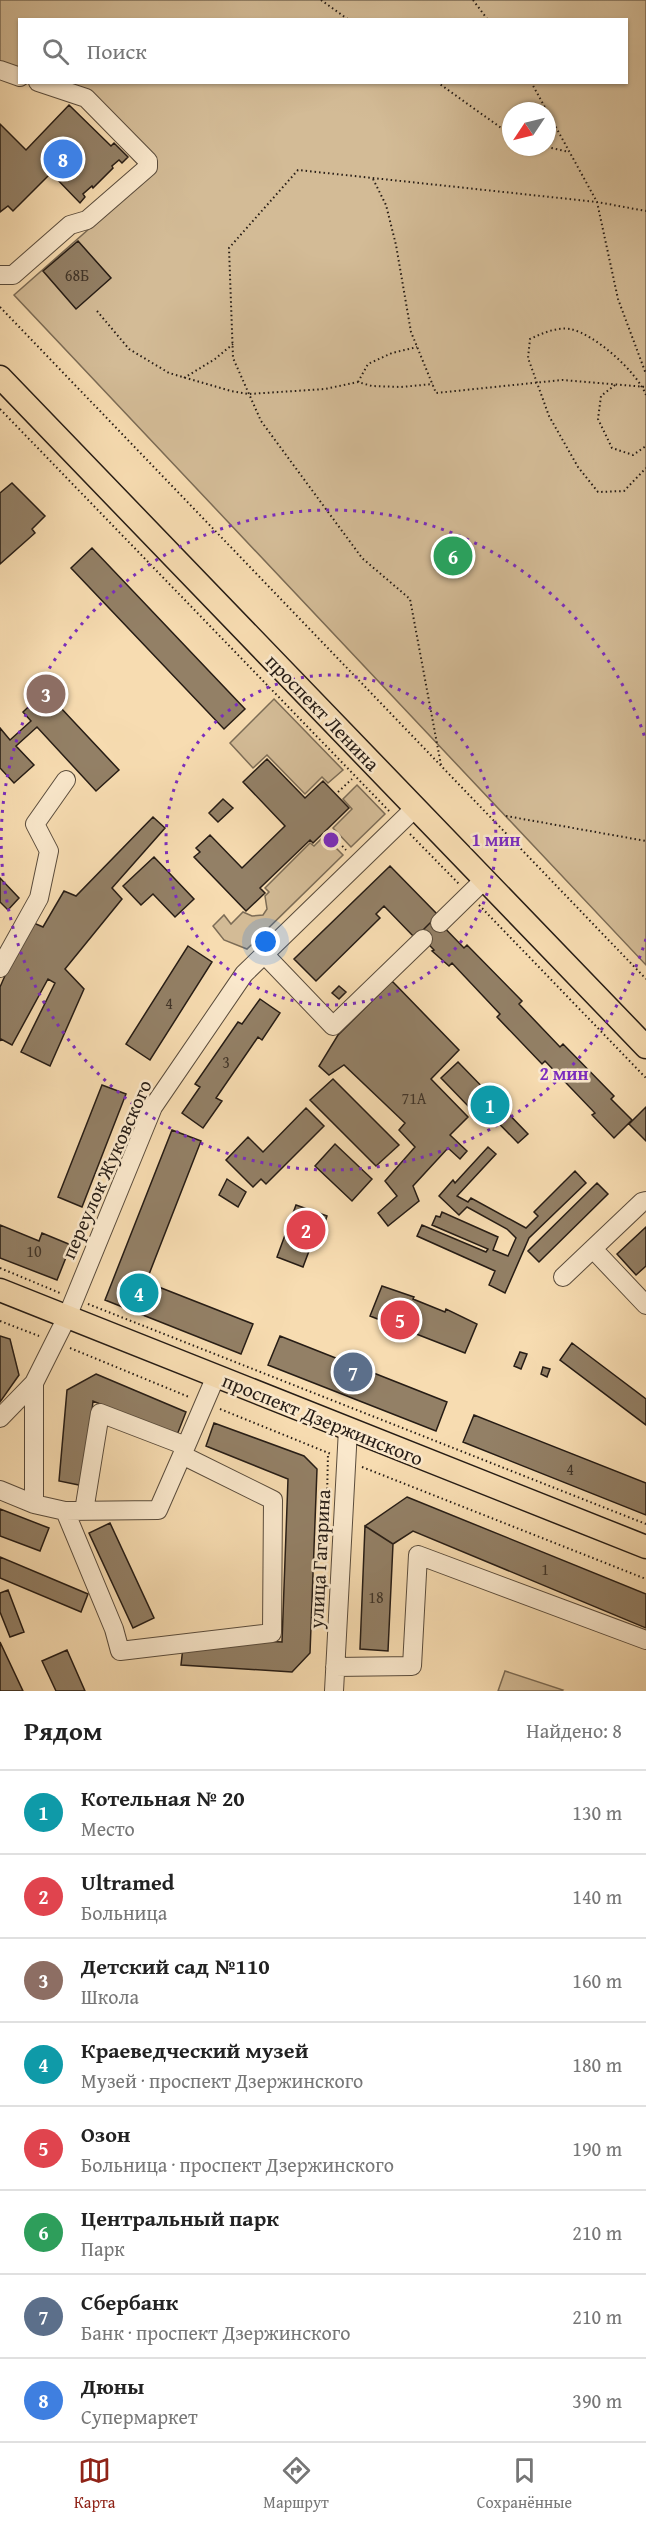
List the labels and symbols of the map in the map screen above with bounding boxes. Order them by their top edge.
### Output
north arrow [502,102,556,156]
pin: 8 [44,136,82,182]
house number: 68Б [65,263,89,287]
pin: 6 [434,534,472,578]
street label: проспект Ленина [259,647,387,777]
pin: 3 [26,672,66,716]
text: 1 мин [471,826,521,853]
centre of rings [321,830,341,850]
your location [251,927,280,956]
house number: 4 [165,991,173,1015]
house number: 3 [222,1050,230,1074]
text: 2 мин [539,1060,589,1087]
street label: переулок Жуковского [53,1075,159,1263]
pin: 1 [470,1082,510,1128]
house number: 71А [401,1086,427,1110]
pin: 2 [286,1208,326,1252]
house number: 10 [26,1239,42,1263]
pin: 4 [120,1270,158,1316]
pin: 5 [380,1298,420,1342]
pin: 7 [334,1350,372,1394]
street label: проспект Дзержинского [218,1365,428,1473]
house number: 4 [566,1457,574,1481]
street label: улица Гагарина [301,1488,337,1630]
house number: 1 [541,1557,549,1581]
house number: 18 [368,1585,384,1609]

